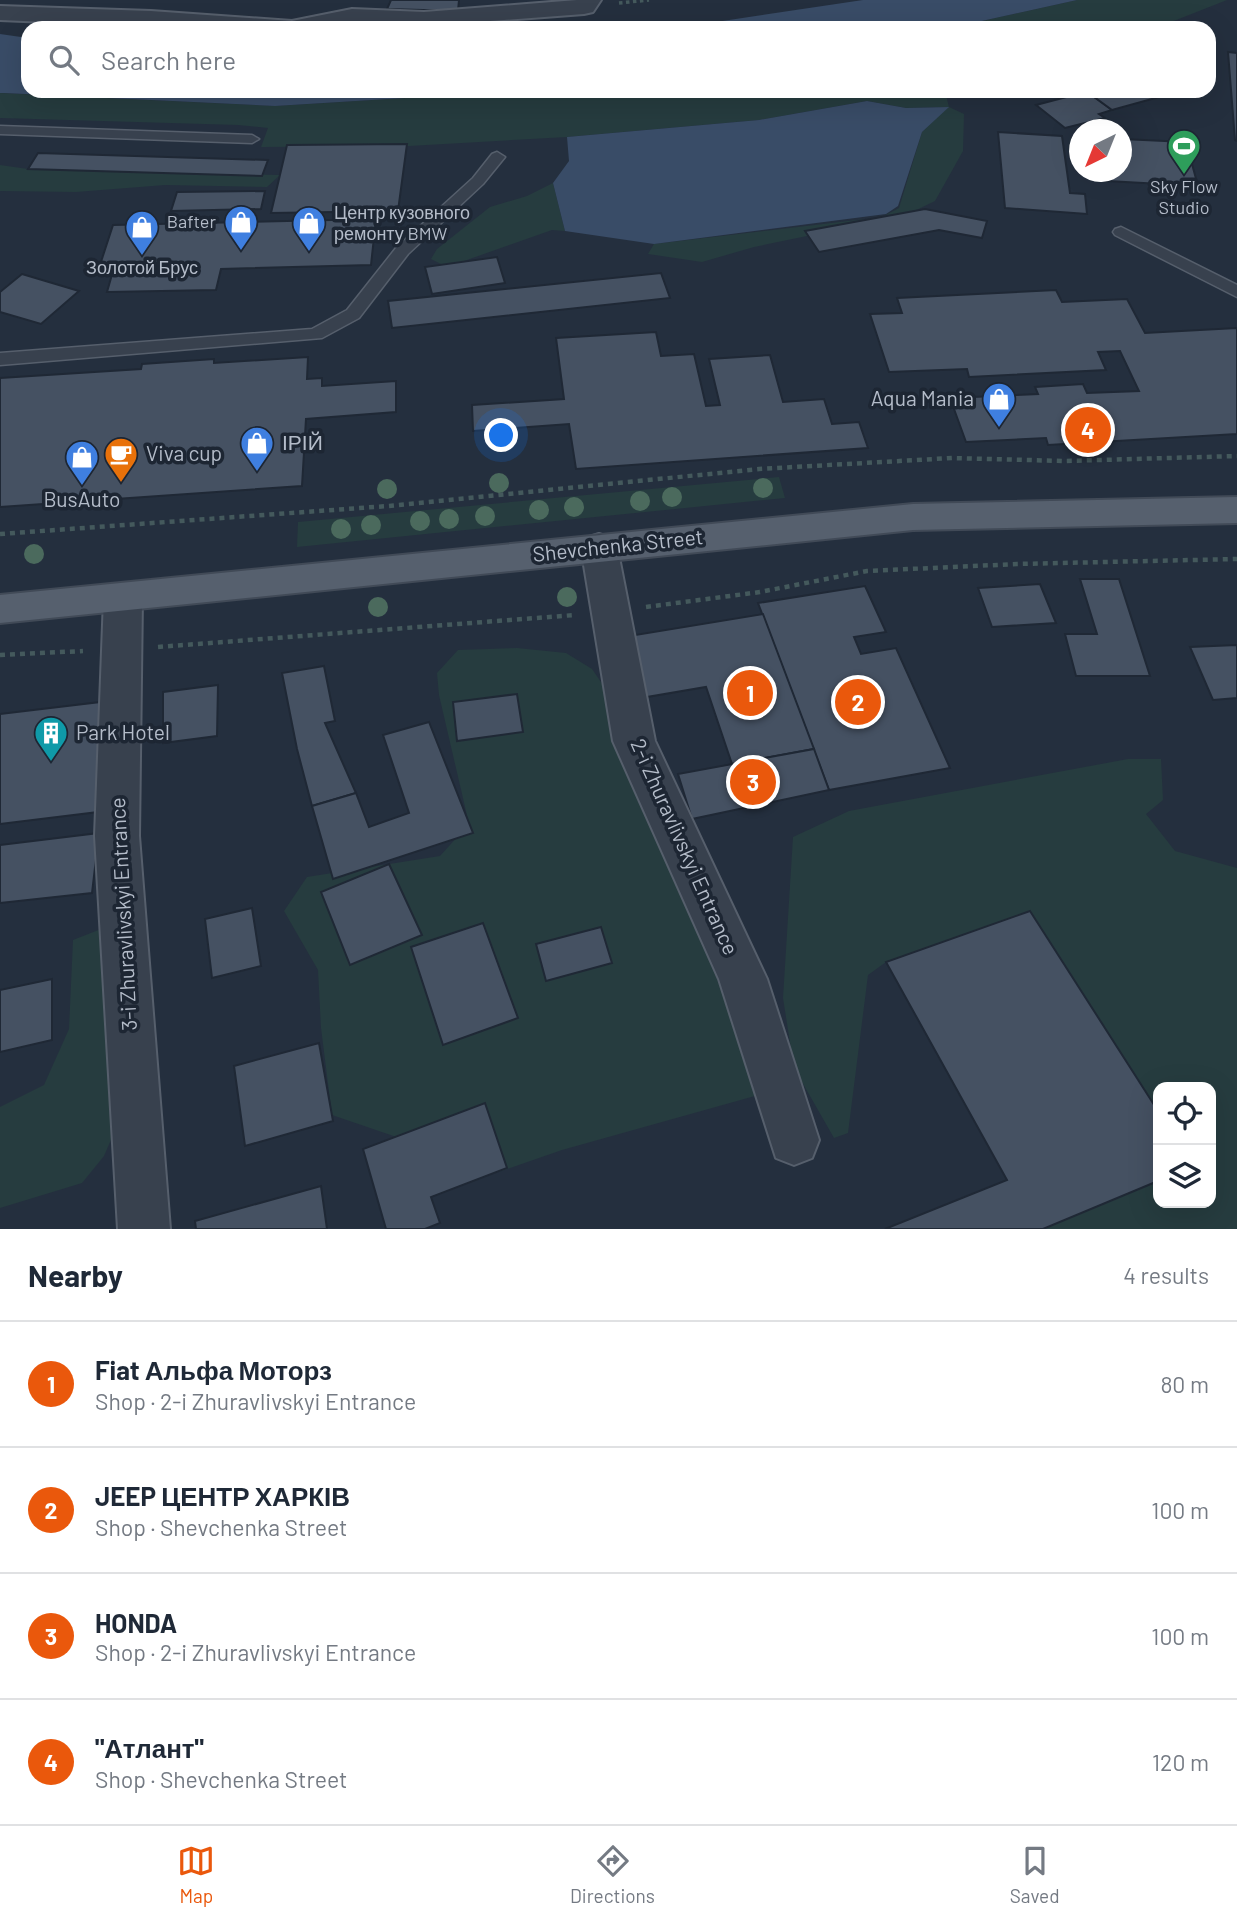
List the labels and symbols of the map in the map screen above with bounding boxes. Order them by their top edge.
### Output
north arrow [1069,119,1132,182]
sports icon: Sky Flow Studio [1165,127,1203,176]
place label: Sky Flow Studio [1150,175,1218,218]
place label: Центр кузовного ремонту BMW [334,201,470,244]
shop icon: Bafter [222,203,260,252]
shop icon: Центр кузовного ремонту BMW [290,204,328,253]
shop icon: Золотой Брус [123,208,161,257]
place label: Bafter [167,210,216,232]
place label: Золотой Брус [86,256,198,278]
shop icon: Aqua Mania [980,380,1018,429]
place label: Aqua Mania [871,385,974,410]
pin: 4 [1065,404,1111,456]
your location [484,418,518,452]
shop icon: ІРІЙ [238,424,276,473]
place label: ІРІЙ [282,429,323,454]
cafe icon: Viva cup [102,435,140,484]
shop icon: BusAuto [63,438,101,487]
place label: Viva cup [146,440,222,465]
place label: BusAuto [43,486,121,511]
street label: Shevchenka Street [531,523,704,566]
pin: 1 [727,667,773,719]
pin: 2 [835,676,881,728]
building icon: Park Hotel [32,714,70,763]
place label: Park Hotel [76,719,170,744]
street label: 2-i Zhuravlivskyi Entrance [626,734,744,958]
pin: 3 [730,756,776,808]
street label: 3-i Zhuravlivskyi Entrance [104,797,141,1031]

